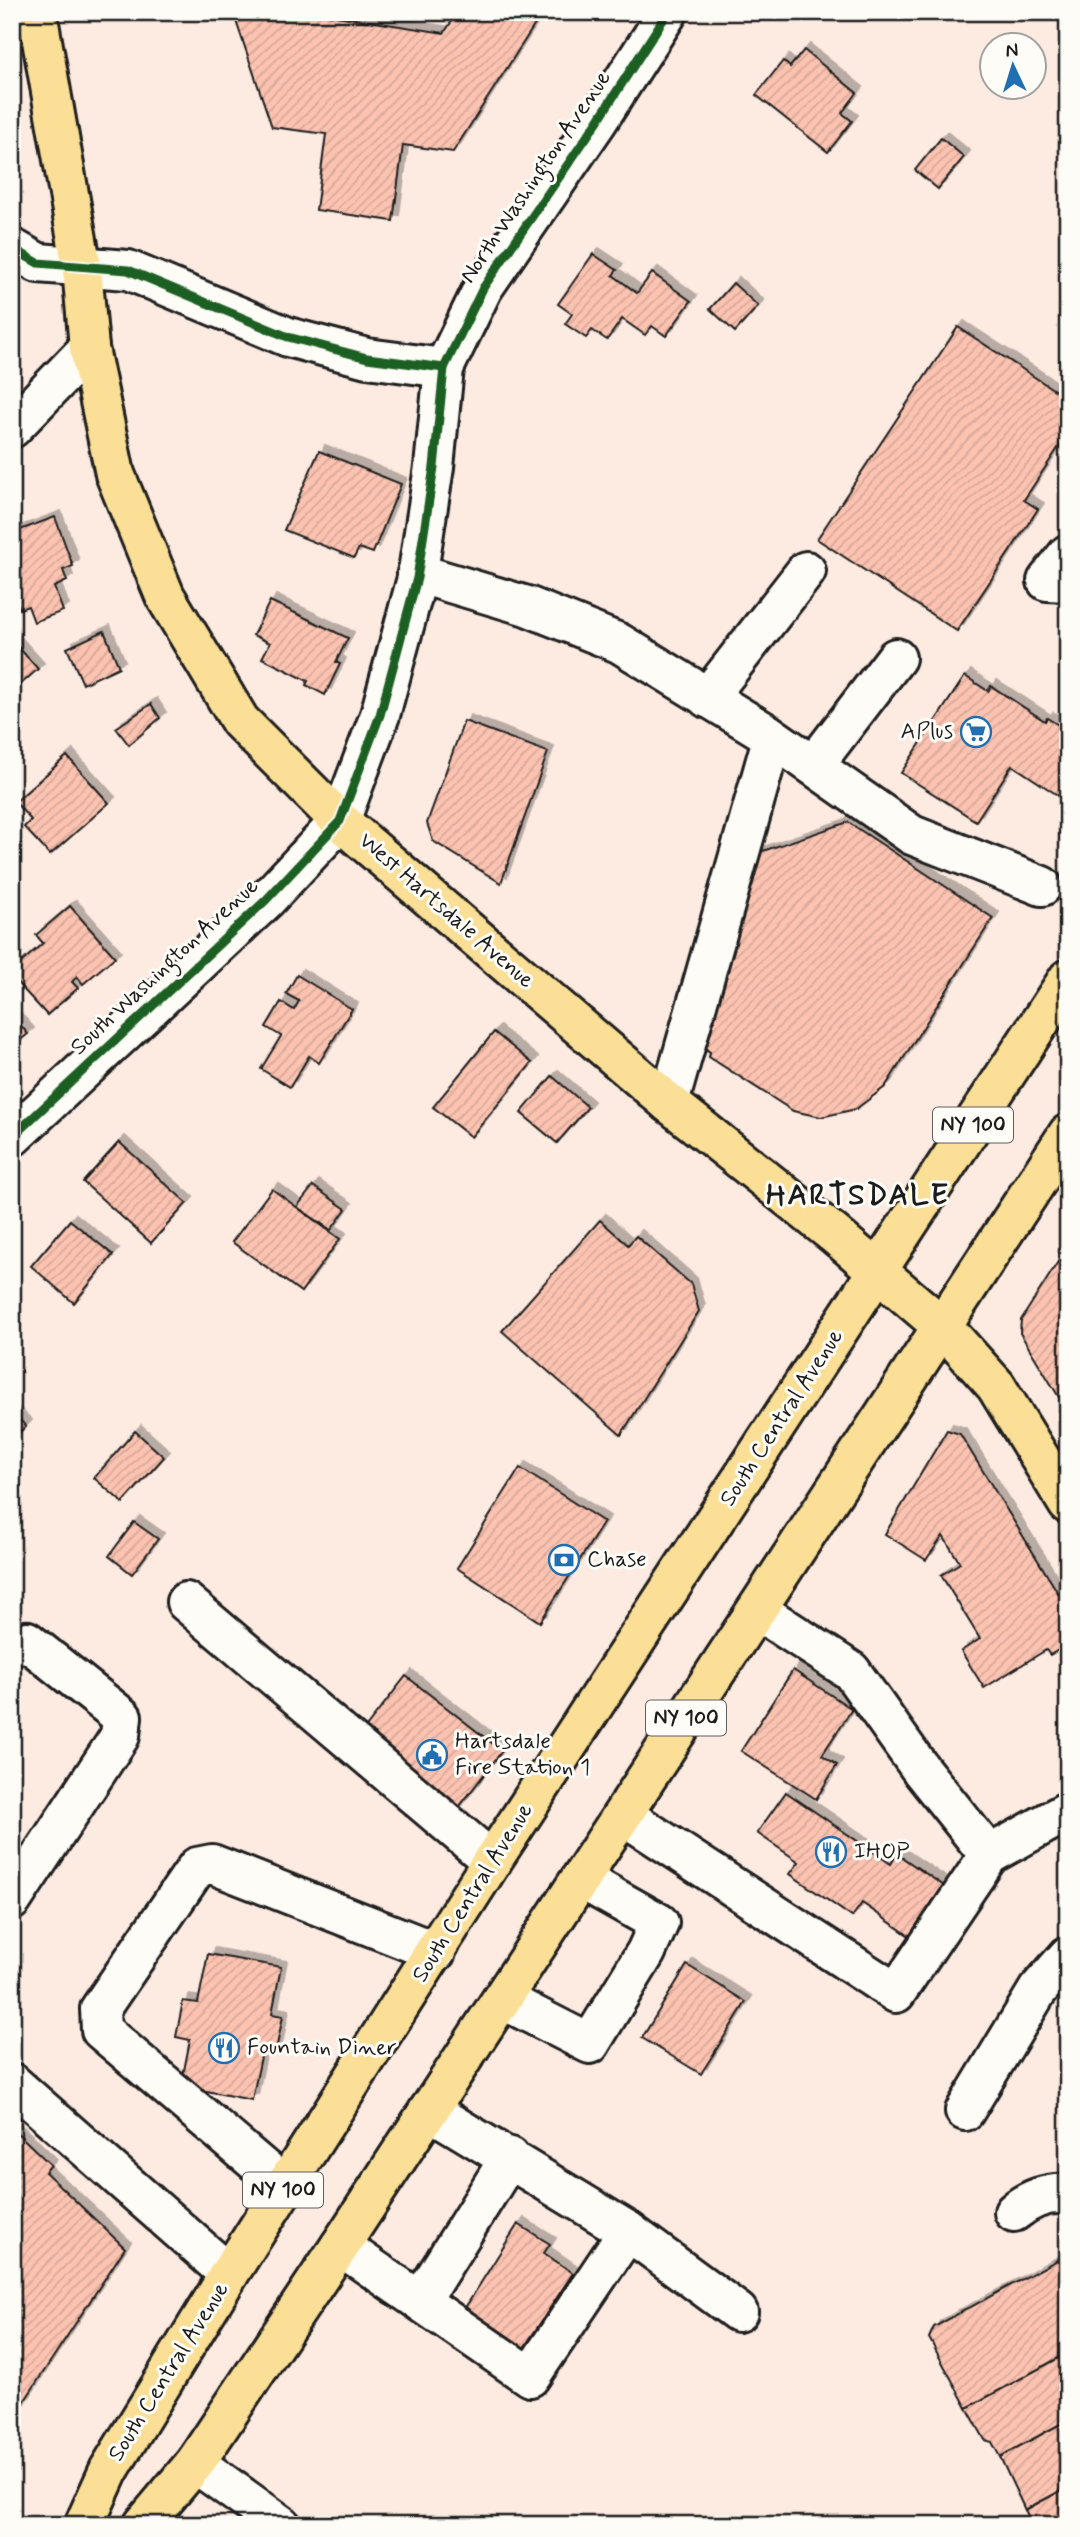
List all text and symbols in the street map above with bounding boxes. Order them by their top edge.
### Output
north arrow [978,32,1048,102]
text: N [1005,38,1019,63]
street label: North Washington Avenue [453,65,620,290]
supermarket icon: APlus [959,715,993,749]
place label: APlus [900,717,953,747]
street label: West Hartsdale Avenue [352,826,540,996]
street label: South Washington Avenue [64,872,267,1064]
road number: NY 100 [933,1108,1013,1142]
district label: HARTSDALE [766,1176,950,1215]
street label: South Central Avenue [713,1323,851,1512]
bank icon: Chase [547,1543,581,1577]
place label: Chase [587,1545,647,1575]
road number: NY 100 [646,1700,726,1736]
place label: Hartsdale Fire Station 1 [455,1727,590,1783]
public building icon: Hartsdale Fire Station 1 [415,1738,449,1772]
street label: South Central Avenue [406,1798,540,1988]
restaurant icon: IHOP [814,1835,848,1869]
place label: IHOP [854,1837,909,1867]
restaurant icon: Fountain Diner [207,2031,241,2065]
place label: Fountain Diner [247,2033,397,2063]
road number: NY 100 [243,2172,323,2208]
street label: South Central Avenue [102,2277,236,2467]

